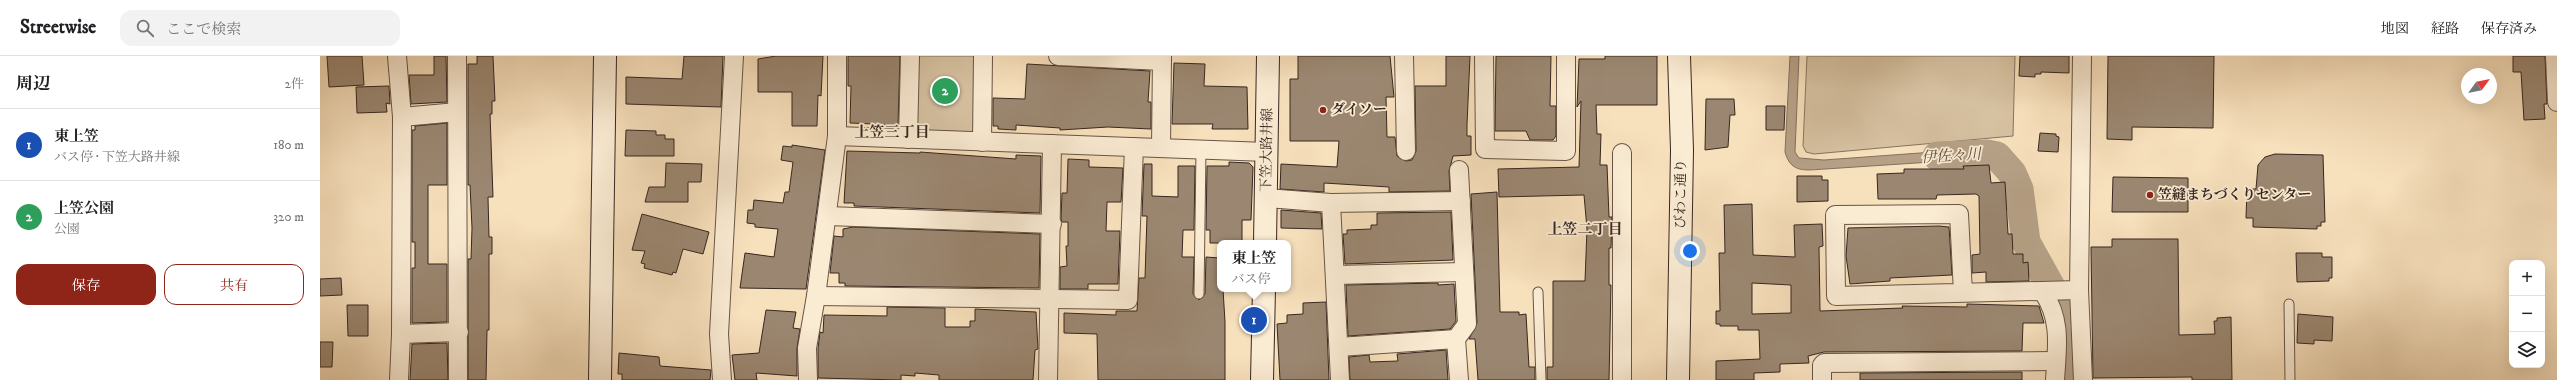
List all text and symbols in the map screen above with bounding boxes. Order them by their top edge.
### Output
search box [120,10,400,46]
text: Streetwise [20,16,96,39]
icon: search [134,17,156,39]
text: ここで検索 [166,20,241,39]
text: 地図 [2381,20,2409,38]
text: 経路 [2431,20,2459,38]
text: 保存済み [2481,20,2537,38]
north arrow [2461,68,2497,104]
text: 周辺 [16,73,50,95]
text: 2件 [285,76,304,92]
pin: 2 [932,76,958,106]
place label: ダイソー [1331,101,1387,119]
marker: ダイソー [1318,105,1328,115]
street label: 下笠大路井線 [1257,108,1277,192]
district label: 上笠三丁目 [854,123,930,142]
text: 東上笠 [54,127,99,146]
text: 1 [27,137,31,153]
text: 180 m [273,137,304,153]
water label: 伊佐々川 [1920,144,1984,168]
text: バス停 · 下笠大路井線 [54,149,180,165]
street label: びわこ通り [1671,159,1691,229]
place label: 笠縫まちづくりセンター [2158,186,2311,204]
marker: 笠縫まちづくりセンター [2145,190,2155,200]
text: 上笠公園 [54,199,114,218]
text: 2 [26,209,32,225]
text: 320 m [273,209,304,225]
district label: 上笠二丁目 [1547,220,1623,239]
text: 公園 [54,221,80,237]
popup [1217,240,1291,292]
your location [1680,241,1700,261]
text: 東上笠 [1231,249,1277,268]
map controls [2509,260,2545,368]
button: + [2509,260,2545,296]
button: 保存 [16,264,156,305]
button: 共有 [164,264,304,305]
text: バス停 [1231,271,1271,287]
button: − [2509,296,2545,332]
pin: 1 [1241,305,1267,335]
button: layers [2509,332,2545,368]

